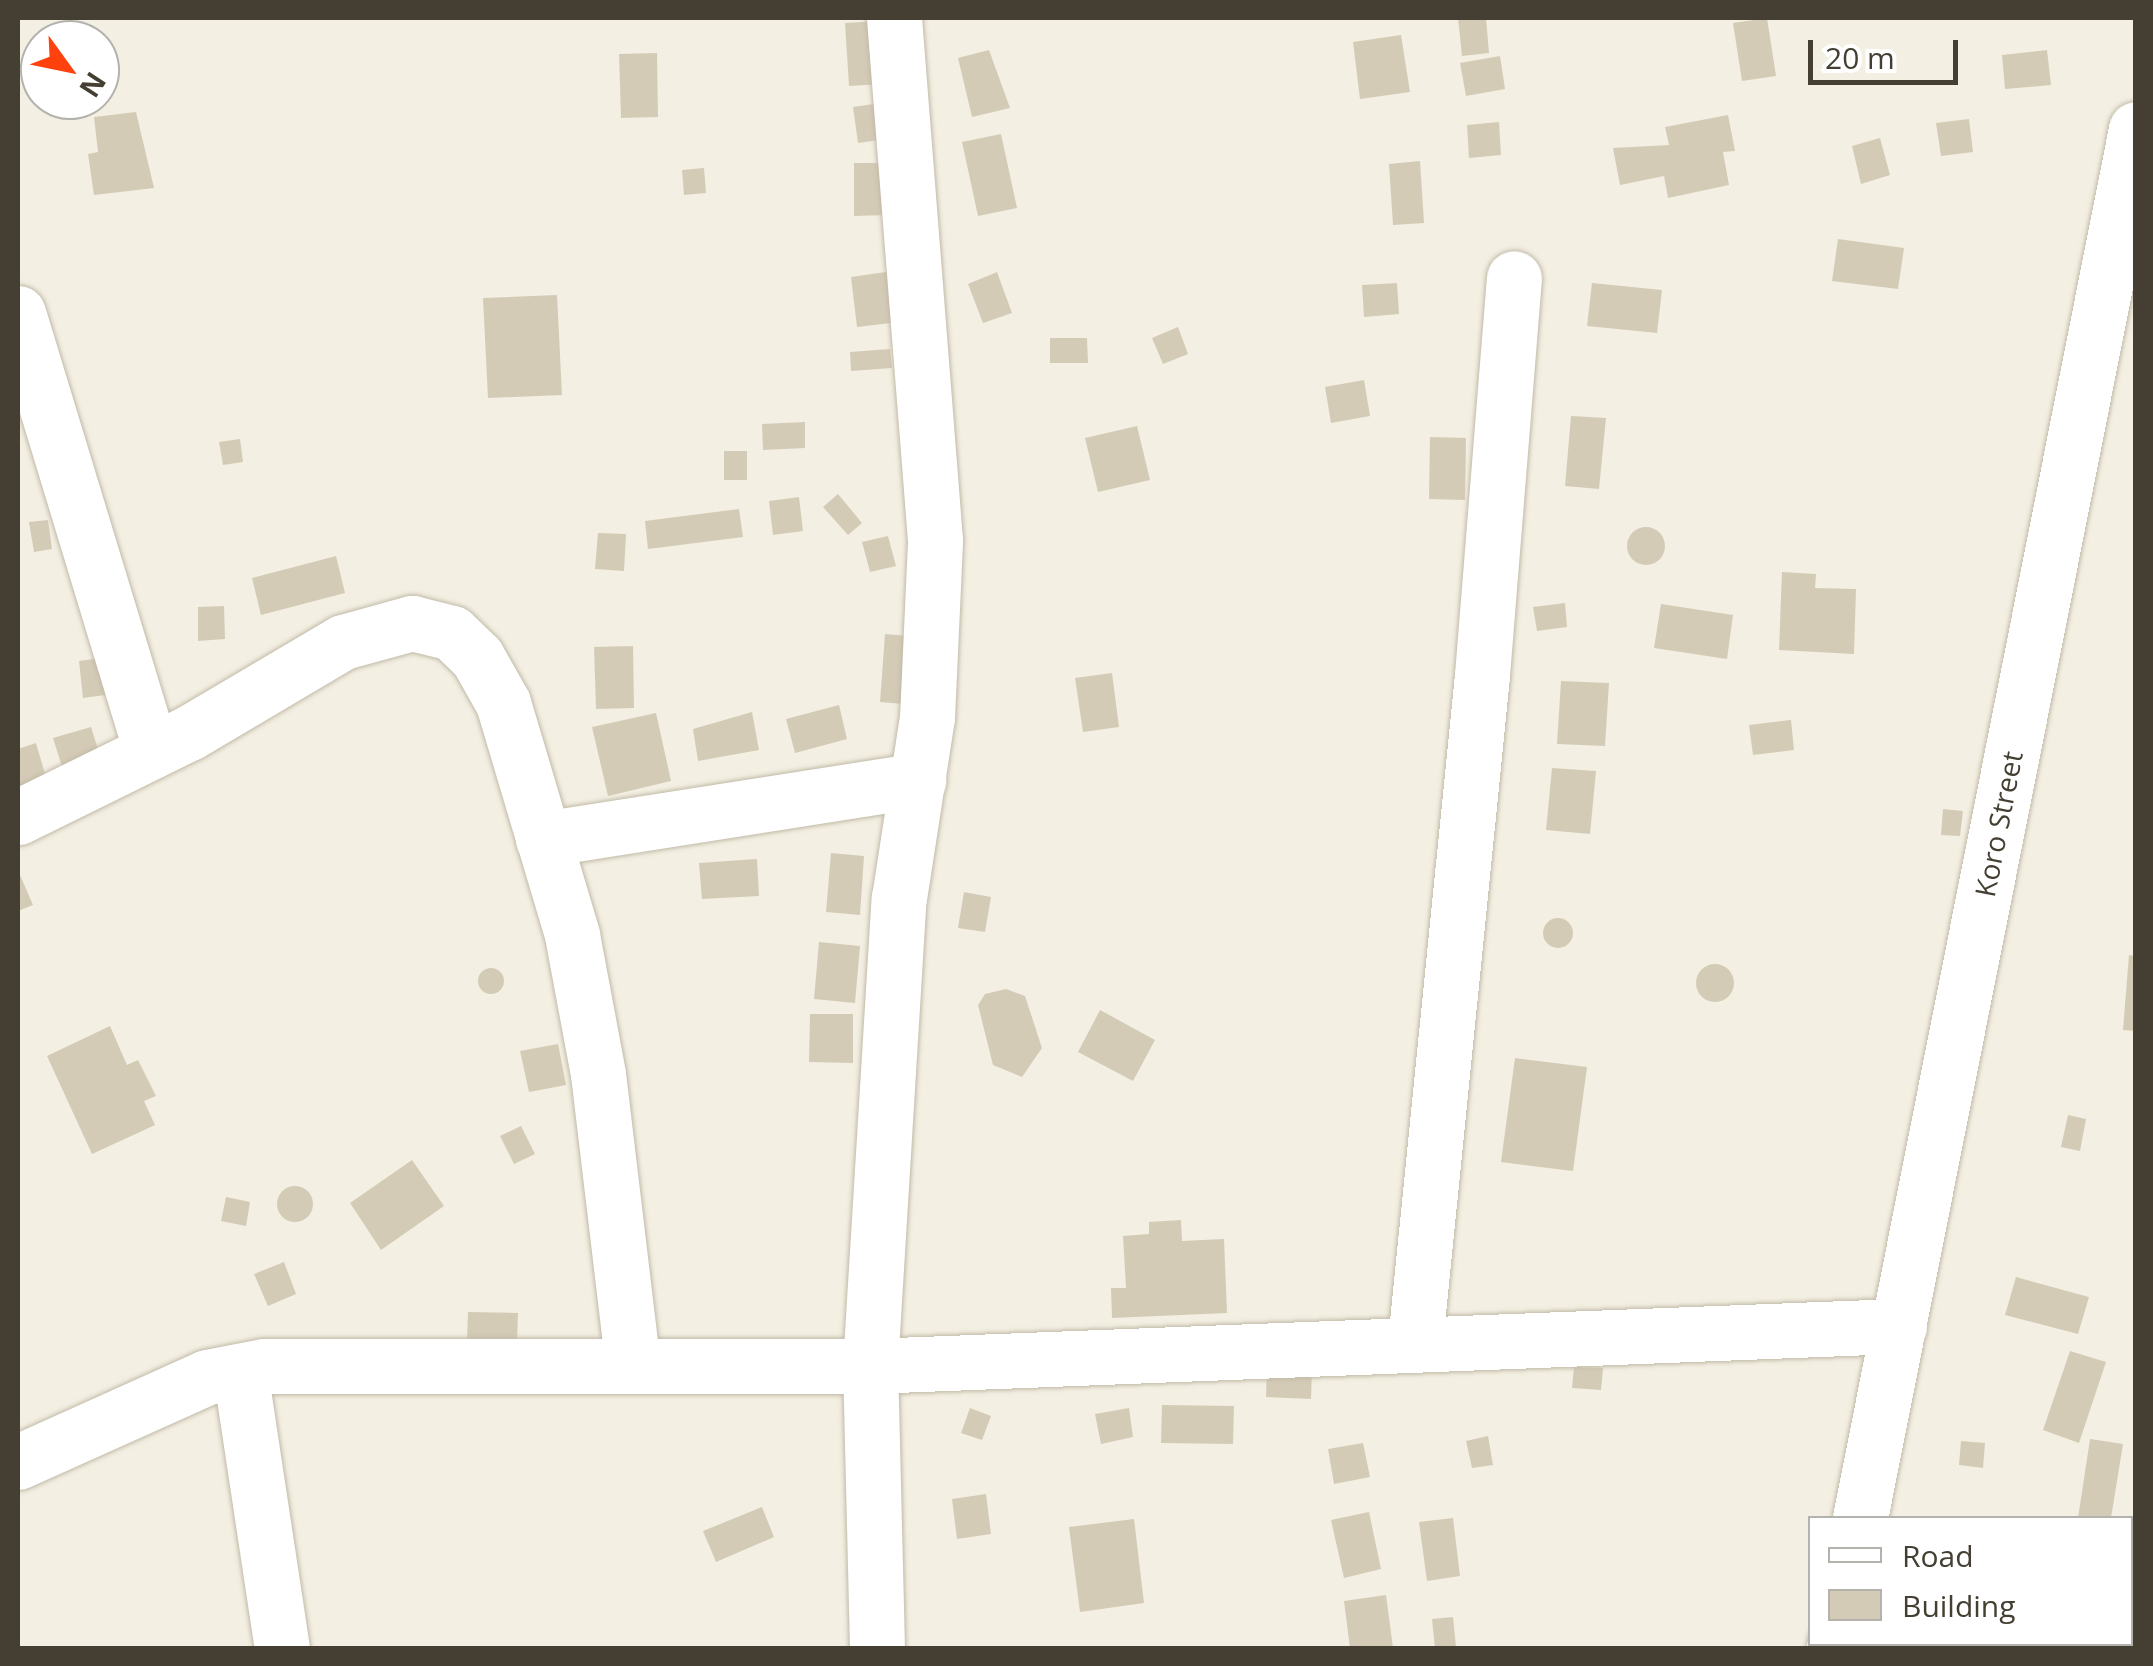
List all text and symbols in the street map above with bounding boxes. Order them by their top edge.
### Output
north arrow [20,20,120,120]
scale bar [1813,20,1963,82]
text: 20 m [1825,37,1895,78]
text: N [71,65,116,105]
street label: Koro Street [1967,748,2029,900]
legend [1808,1516,2133,1646]
text: Road [1902,1535,1974,1576]
text: Building [1902,1585,2016,1626]

